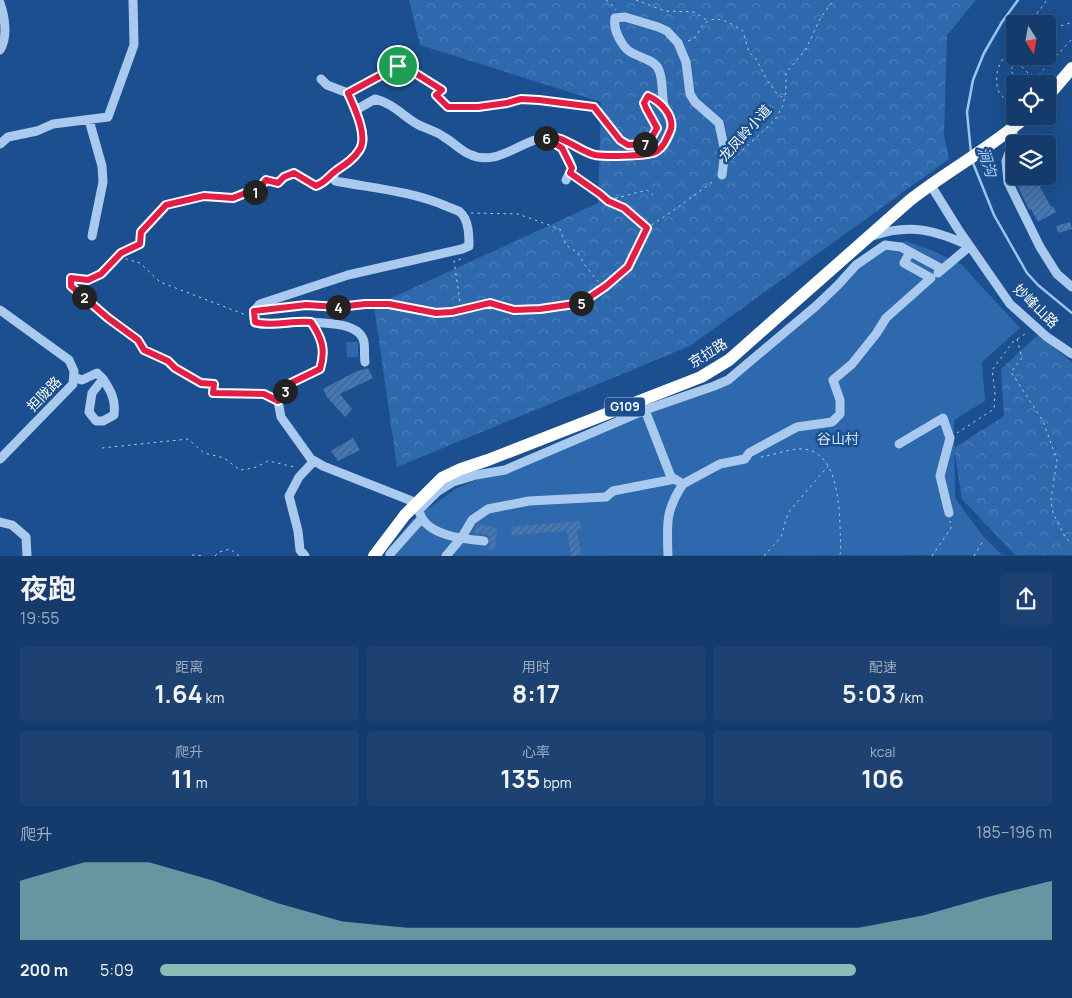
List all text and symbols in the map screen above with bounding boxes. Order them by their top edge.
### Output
north arrow [1006,15,1056,65]
map controls [1006,15,1056,185]
pin [377,45,419,87]
icon: arrive [384,52,412,80]
button: locate [1006,75,1056,125]
street label: 龙凤岭小道 [714,100,775,165]
pin: 6 [534,126,558,150]
text: 6 [542,129,551,148]
pin: 7 [632,132,658,156]
text: 7 [642,135,649,154]
button: layers [1006,135,1056,185]
water label: 涧沟 [973,144,1002,181]
pin: 1 [242,180,268,204]
text: 1 [252,183,259,202]
street label: 妙峰山路 [1010,279,1063,332]
pin: 2 [72,284,96,310]
text: 2 [80,288,89,307]
pin: 5 [568,290,594,316]
pin: 4 [326,294,350,320]
text: 5 [577,294,586,313]
text: 4 [334,298,343,317]
street label: 京拉路 [685,333,731,372]
street label: 担陇路 [22,372,65,415]
pin: 3 [272,378,298,404]
text: 3 [281,382,290,401]
road number: G109 [605,398,645,417]
park label: 谷山村 [817,429,859,448]
text: 夜跑 [20,569,76,607]
button: share [1000,573,1052,625]
text: 19:55 [20,607,59,629]
text: 距离 [175,657,203,676]
text: 用时 [522,657,550,676]
text: 配速 [869,657,897,676]
text: 1.64 [154,676,203,711]
text: 8:17 [512,676,560,711]
text: 5:03 [842,676,896,711]
text: km [203,688,224,707]
text: /km [896,688,923,707]
text: 爬升 [175,742,203,761]
text: 心率 [522,742,550,761]
text: kcal [870,742,895,761]
text: 11 [171,761,193,796]
text: 135 [500,761,540,796]
text: 106 [861,761,904,796]
text: m [193,773,208,792]
text: bpm [540,773,572,792]
text: 185–196 m [976,821,1052,843]
text: 爬升 [20,823,52,845]
text: 200 m [20,959,68,981]
text: 5:09 [100,959,134,981]

